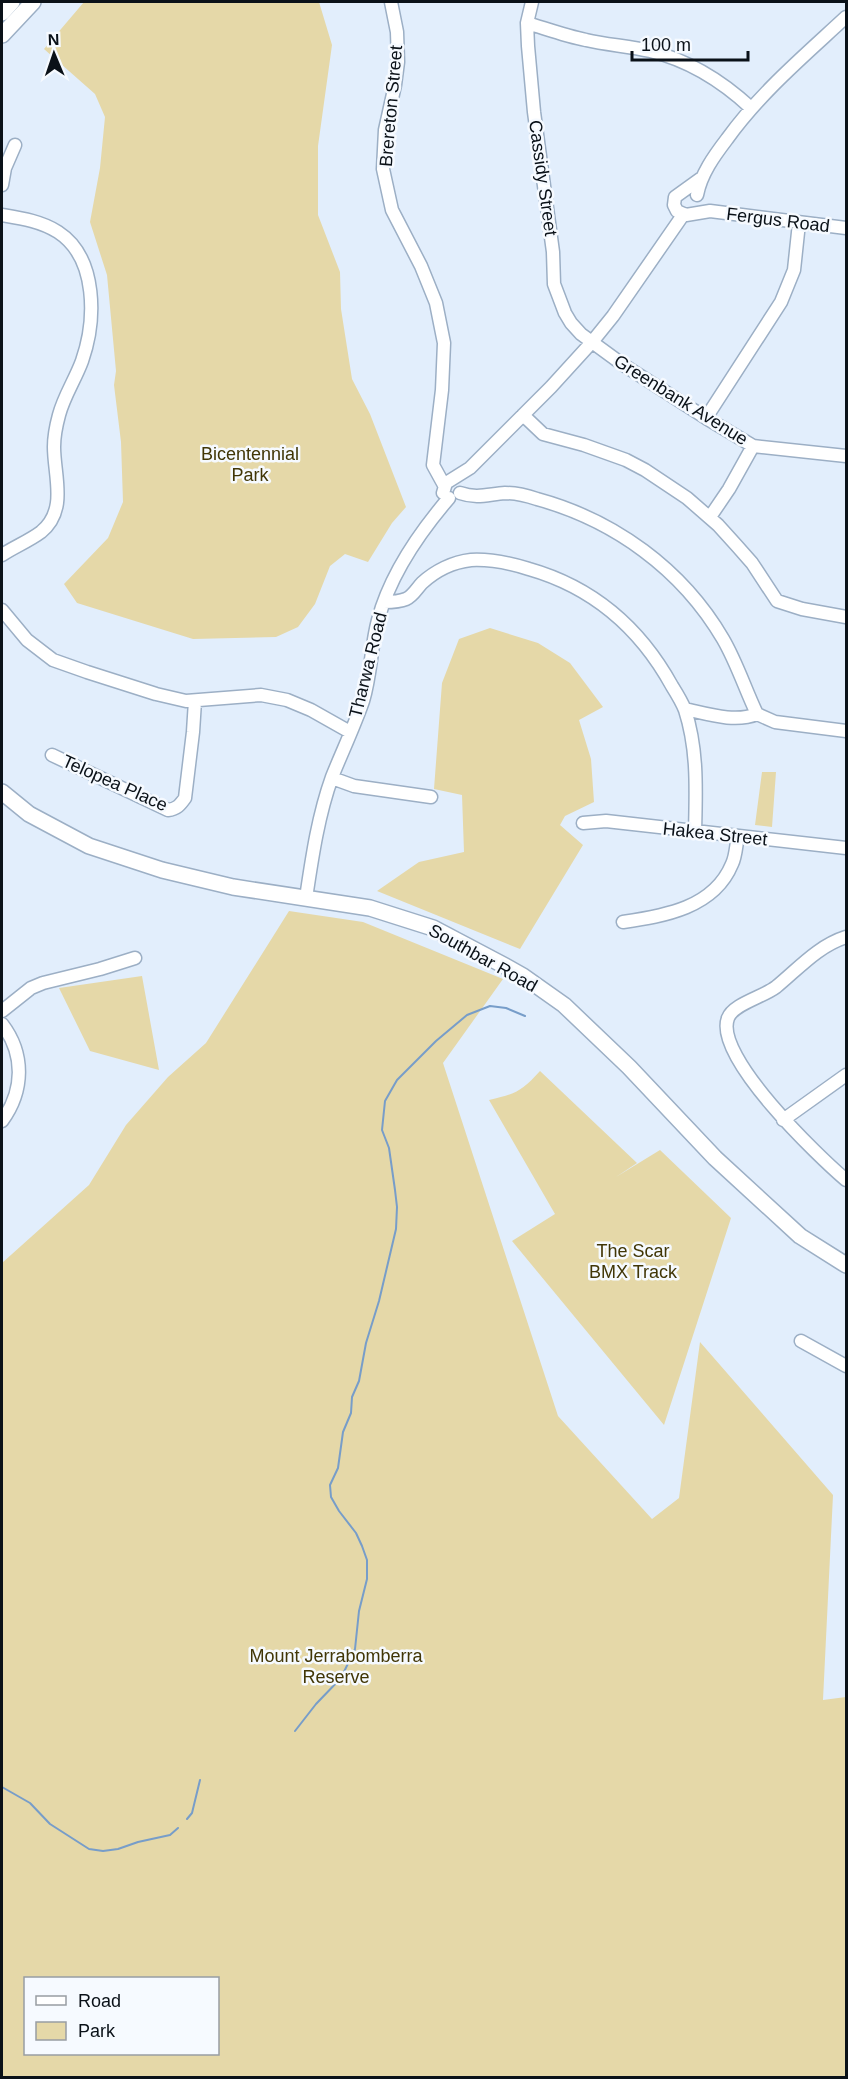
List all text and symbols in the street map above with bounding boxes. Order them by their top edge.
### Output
north arrow [24,24,84,84]
scale bar [632,24,748,62]
text: N [47,31,60,48]
text: 100 m [641,35,691,55]
street label: Brereton Street [376,44,406,168]
street label: Cassidy Street [525,119,561,237]
street label: Fergus Road [725,204,831,236]
street label: Greenbank Avenue [610,351,752,449]
park label: Bicentennial Park [201,444,299,485]
street label: Tharwa Road [345,610,391,720]
street label: Telopea Place [59,751,171,815]
street label: Hakea Street [662,819,768,849]
street label: Southbar Road [425,920,541,996]
park label: The Scar BMX Track [589,1241,678,1282]
park label: Mount Jerrabomberra Reserve [249,1646,424,1687]
legend [24,1977,219,2055]
text: Road [78,1991,121,2011]
text: Park [78,2021,116,2041]

